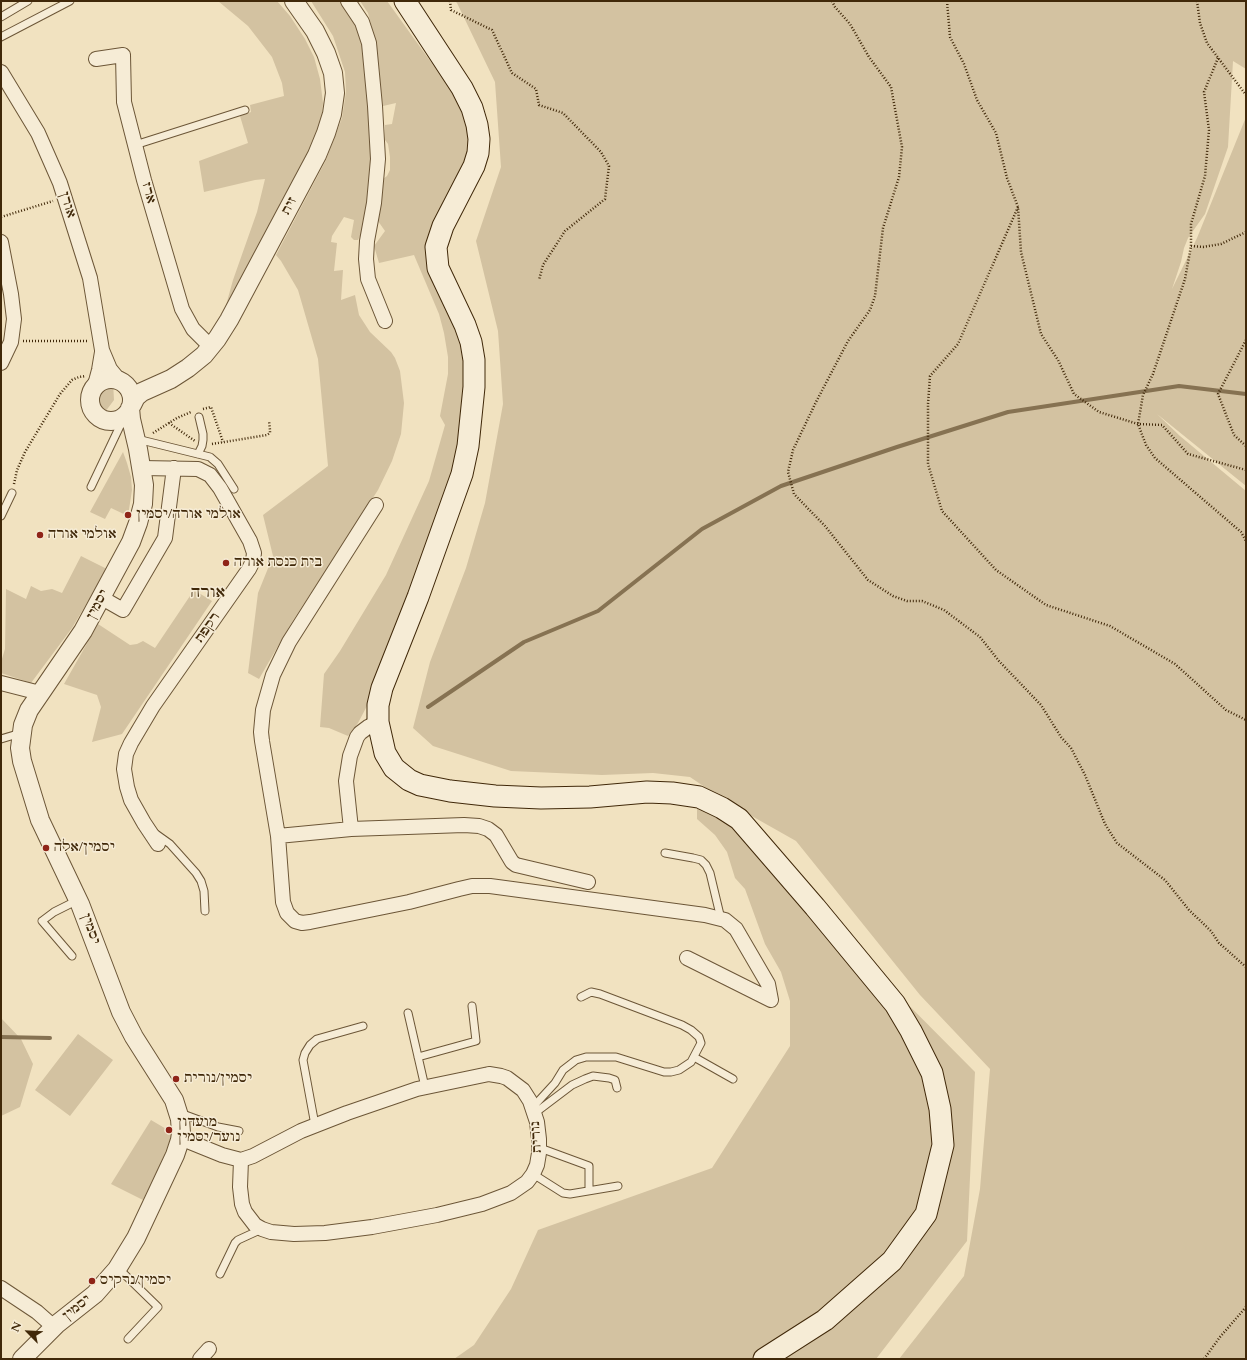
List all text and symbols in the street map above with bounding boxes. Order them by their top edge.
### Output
street label: ארז [138,180,158,206]
street label: אורן [56,190,78,220]
street label: זית [279,194,301,218]
place label: אולמי אורה/יסמין [136,507,241,523]
marker: אולמי אורה/יסמין [123,510,133,520]
place label: אולמי אורה [48,527,117,543]
marker: אולמי אורה [35,530,45,540]
place label: בית כנסת אורה [234,555,322,571]
marker: בית כנסת אורה [221,558,231,568]
district label: אורה [191,585,225,603]
street label: יסמין [84,587,112,623]
street label: רקפת [192,610,224,646]
place label: יסמין/אלה [54,840,115,856]
marker: יסמין/אלה [41,843,51,853]
street label: יסמין [77,911,103,947]
place label: יסמין/נורית [184,1071,252,1087]
marker: יסמין/נורית [171,1074,181,1084]
place label: מועדון נוער/יסמין [177,1115,240,1146]
street label: נורית [528,1121,546,1153]
marker: מועדון נוער/יסמין [164,1125,174,1135]
place label: יסמין/נרקיס [100,1273,171,1289]
marker: יסמין/נרקיס [87,1276,97,1286]
street label: יסמין [60,1292,94,1324]
north arrow [8,1312,48,1352]
text: N [8,1320,25,1334]

